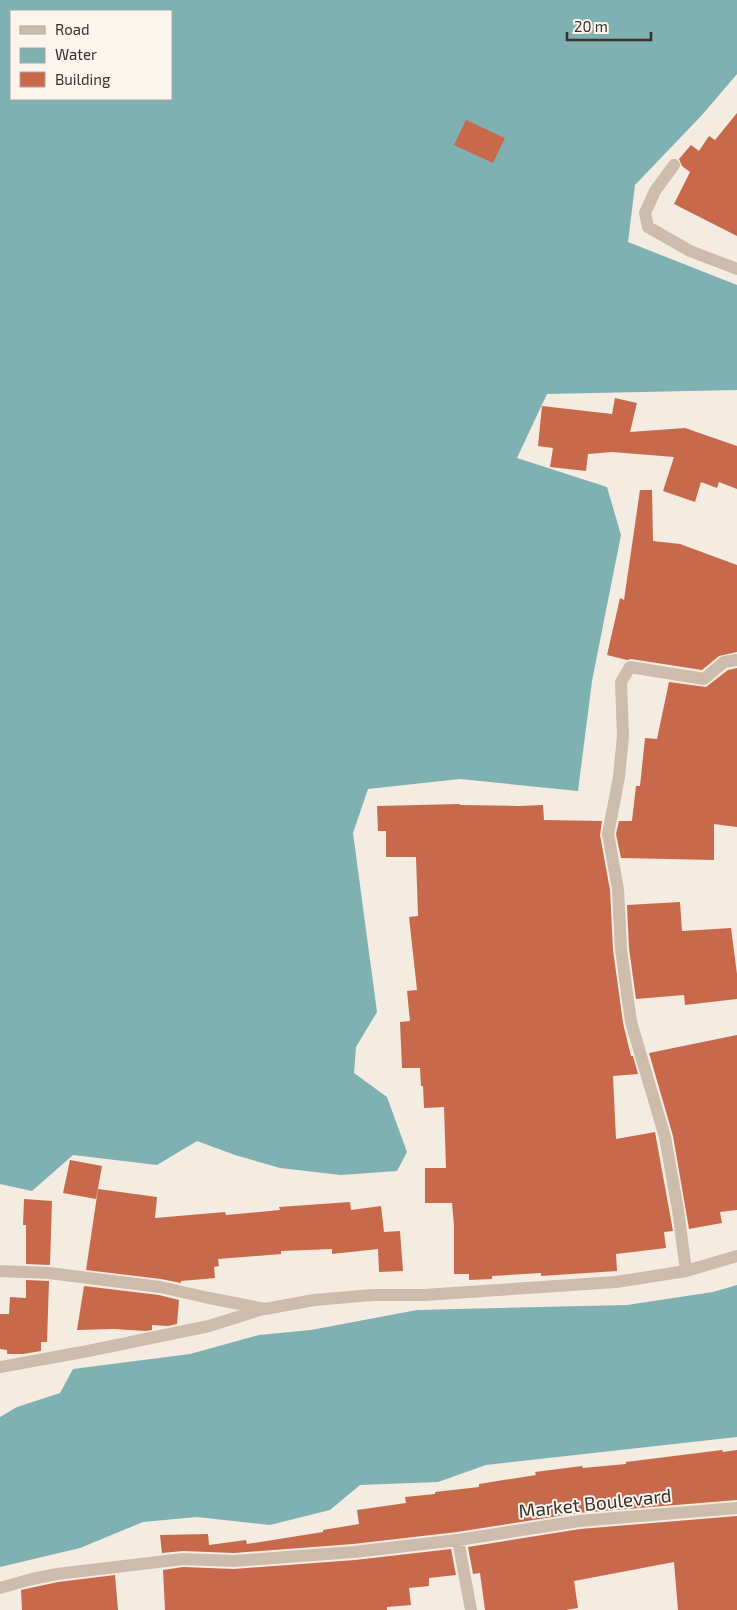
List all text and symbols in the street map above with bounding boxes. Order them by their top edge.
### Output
legend [10,10,172,100]
scale bar [567,10,651,42]
text: 20 m [574,17,608,35]
text: Road [55,20,90,38]
text: Water [55,45,97,63]
text: Building [55,70,111,88]
street label: Market Boulevard [517,1483,673,1522]

